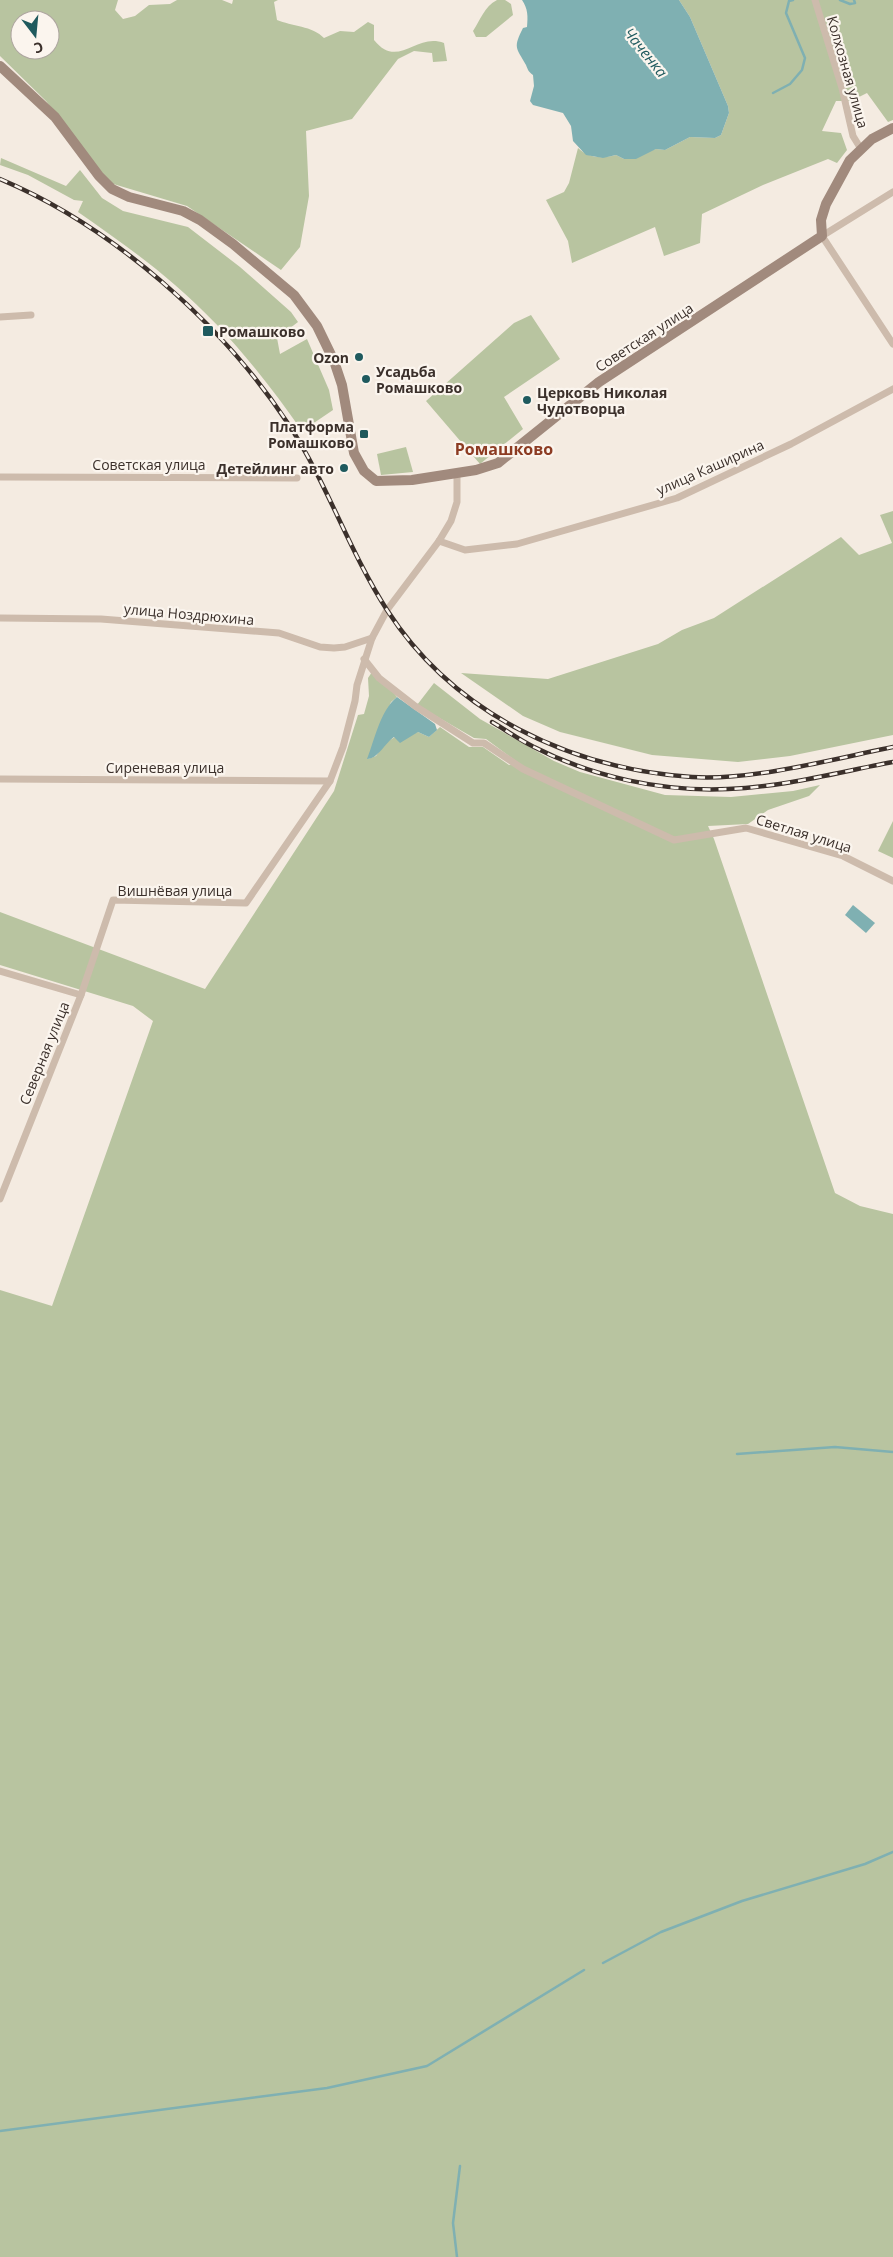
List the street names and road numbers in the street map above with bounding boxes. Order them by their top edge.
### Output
street label: Колхозная улица [823,14,873,130]
street label: Советская улица [591,298,697,376]
street label: улица Каширина [653,435,767,499]
street label: Советская улица [92,455,206,474]
street label: улица Ноздрюхина [123,599,255,629]
street label: Сиреневая улица [106,758,224,777]
street label: Светлая улица [754,809,854,857]
street label: Вишнёвая улица [118,881,232,900]
street label: Северная улица [15,999,73,1107]

